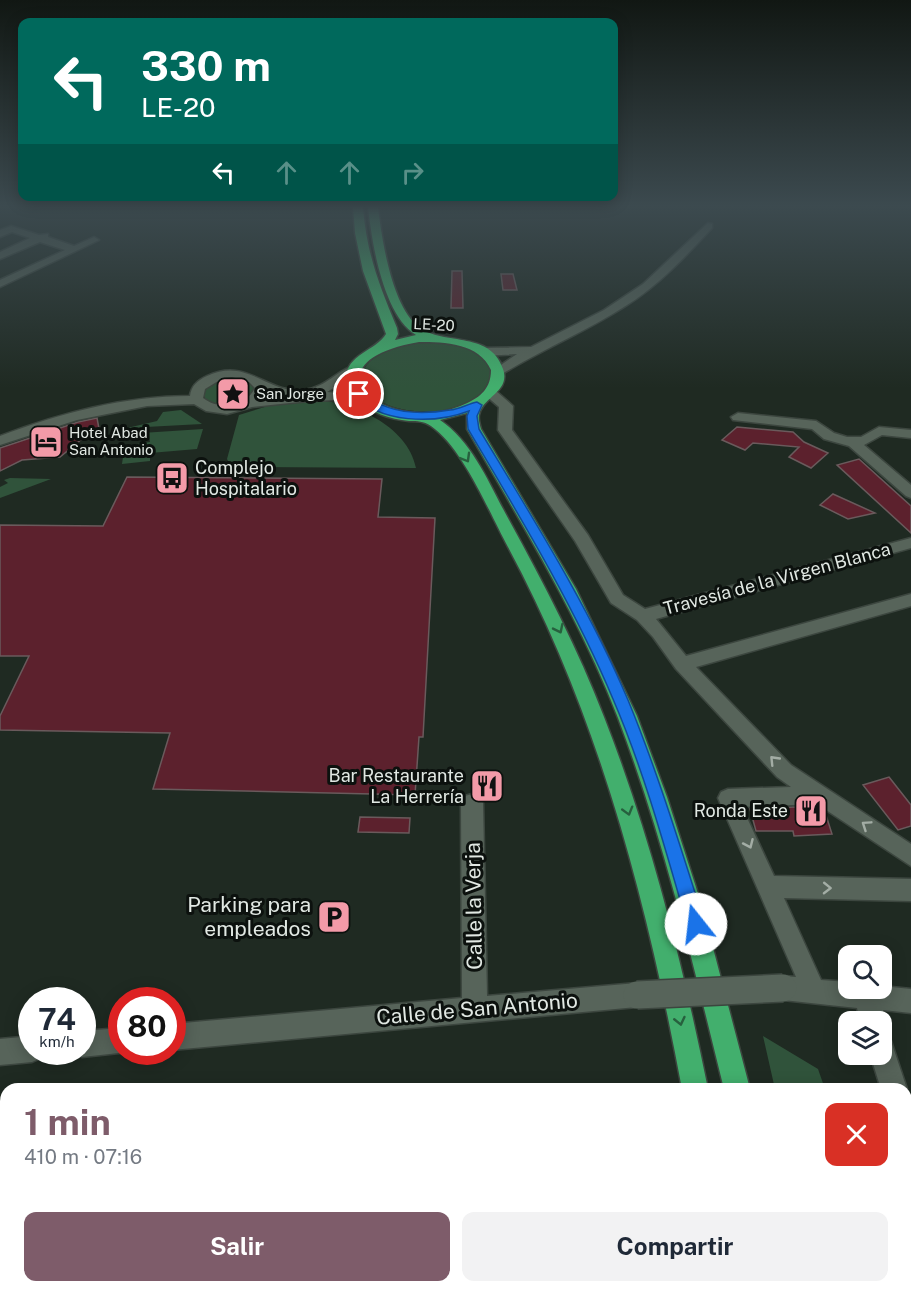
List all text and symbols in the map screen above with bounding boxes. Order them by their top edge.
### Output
text: 330 m [141,41,271,90]
icon: left [42,42,120,120]
text: LE-20 [141,91,216,123]
icon: left [207,156,240,189]
icon: ahead [270,156,303,189]
icon: ahead [333,156,366,189]
icon: right [396,156,429,189]
street label: LE-20 [413,315,455,334]
pin [333,368,384,419]
place icon: San Jorge [215,376,251,412]
icon: arrive [342,377,375,410]
place label: San Jorge [256,385,324,402]
hotel icon: Hotel Abad San Antonio [28,424,64,460]
place label: Hotel Abad San Antonio [69,424,154,458]
one-way arrow [458,452,470,462]
place label: Complejo Hospitalario [195,457,297,499]
bus stop icon: Complejo Hospitalario [154,460,190,496]
street label: Travesía de la Virgen Blanca [661,538,893,619]
one-way arrow [552,622,563,633]
one-way arrow [770,756,781,767]
place label: Bar Restaurante La Herrería [329,765,464,807]
restaurant icon: Bar Restaurante La Herrería [469,768,505,804]
restaurant icon: Ronda Este [793,793,829,829]
place label: Ronda Este [694,800,788,821]
one-way arrow [621,805,633,816]
one-way arrow [861,821,872,832]
one-way arrow [741,838,753,849]
street label: Calle la Verja [460,842,487,970]
one-way arrow [822,882,831,895]
place label: Parking para empleados [187,892,311,941]
position arrow [664,892,728,956]
parking icon: Parking para empleados [316,899,352,935]
map controls [838,945,892,1065]
button: search [838,945,892,999]
speed limit sign: 80 [108,987,186,1065]
street label: Calle de San Antonio [375,987,579,1030]
text: 74 [38,1001,76,1037]
button: layers [838,1011,892,1065]
one-way arrow [673,1015,686,1025]
text: km/h [39,1033,75,1050]
text: 1 min [24,1101,111,1143]
button: close [825,1103,888,1166]
text: 410 m · 07:16 [24,1145,142,1169]
button: Salir [24,1212,450,1281]
button: Compartir [462,1212,888,1281]

